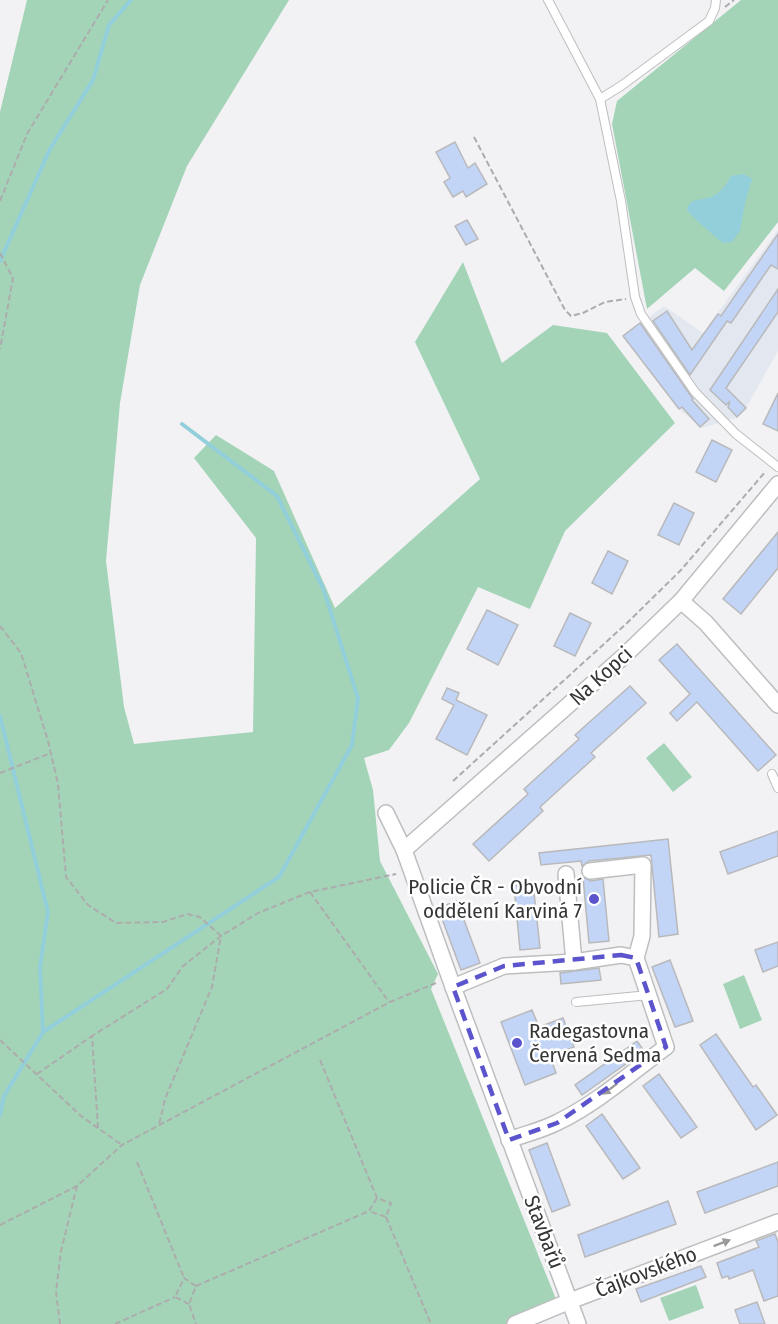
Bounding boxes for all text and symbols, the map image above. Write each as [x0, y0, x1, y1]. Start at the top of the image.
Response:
street label: Na Kopci [564, 641, 638, 711]
place label: Policie ČR - Obvodní oddělení Karviná 7 [408, 874, 582, 924]
marker: Policie ČR - Obvodní oddělení Karviná 7 [587, 892, 601, 906]
place label: Radegastovna Červená Sedma [529, 1018, 661, 1068]
marker: Radegastovna Červená Sedma [510, 1036, 524, 1050]
one-way arrow [603, 1083, 619, 1095]
street label: Stavbařů [518, 1192, 570, 1272]
one-way arrow [714, 1238, 732, 1248]
street label: Čajkovského [592, 1241, 700, 1303]

